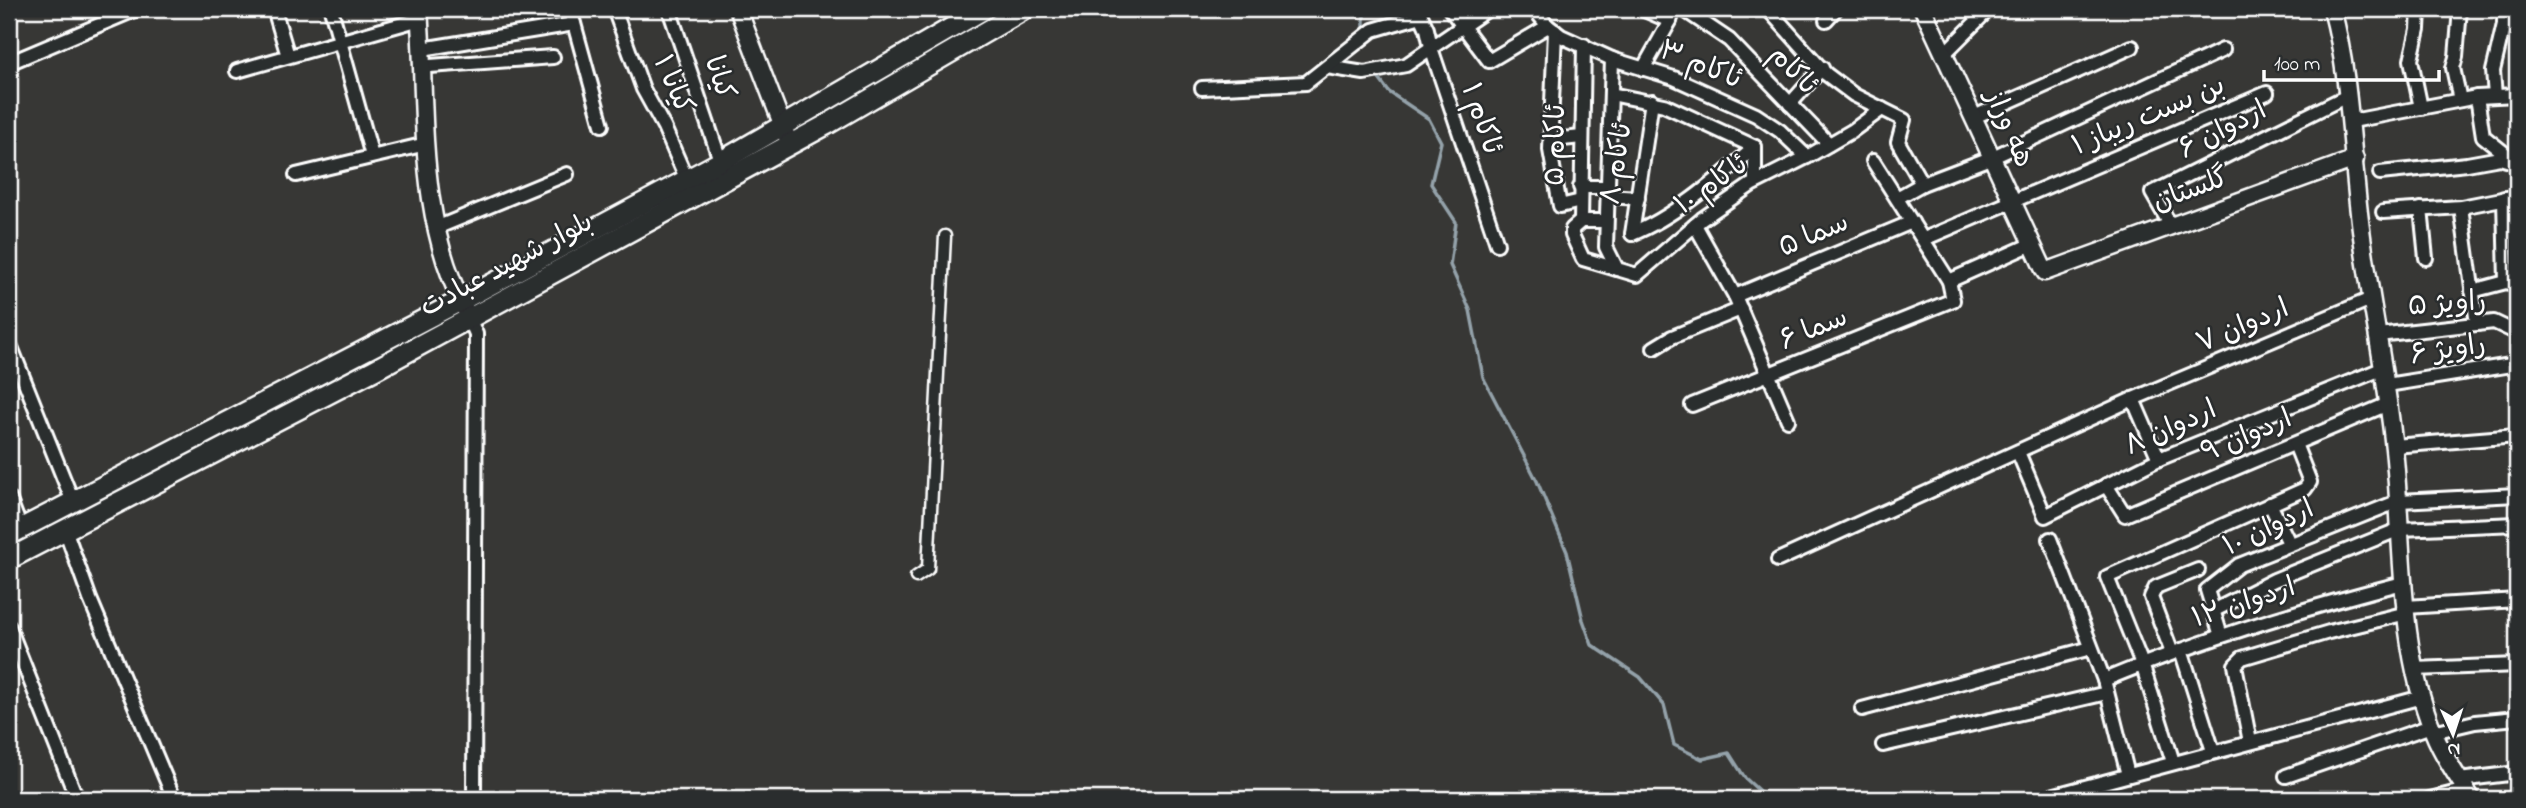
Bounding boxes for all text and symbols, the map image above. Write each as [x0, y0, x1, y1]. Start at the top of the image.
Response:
street label: ئاکام ۳ [1653, 31, 1747, 101]
street label: ئاکام [1758, 37, 1826, 105]
scale bar [2264, 38, 2438, 82]
street label: کیانا ۱ [641, 49, 703, 121]
text: 100 m [2274, 50, 2320, 80]
street label: کیانا [692, 51, 744, 105]
street label: بن بست ریباز ۱ [2066, 66, 2232, 168]
street label: ئاکام ۱ [1449, 78, 1511, 160]
street label: هه وراز [1972, 82, 2043, 175]
street label: اردوان ۶ [2172, 91, 2274, 171]
street label: ئاکام ۵ [1536, 104, 1578, 186]
street label: ئاکام ۸ [1591, 120, 1645, 208]
street label: ئاکام ۱۰ [1667, 146, 1757, 226]
street label: گلستان [2147, 158, 2235, 224]
street label: بلوار شهید عبادت [413, 203, 601, 329]
street label: سما ۵ [1772, 203, 1856, 269]
street label: راویژ ۵ [2406, 282, 2488, 328]
street label: اردوان ۷ [2190, 289, 2296, 365]
street label: سما ۶ [1774, 298, 1854, 362]
street label: راویژ ۶ [2407, 325, 2489, 377]
street label: اردوان ۸ [2118, 391, 2224, 467]
street label: اردوان ۹ [2195, 400, 2299, 474]
street label: اردوان ۱۰ [2216, 490, 2322, 568]
street label: اردوان ۱۲ [2187, 568, 2301, 640]
north arrow [2418, 700, 2488, 770]
text: N [2446, 735, 2461, 762]

